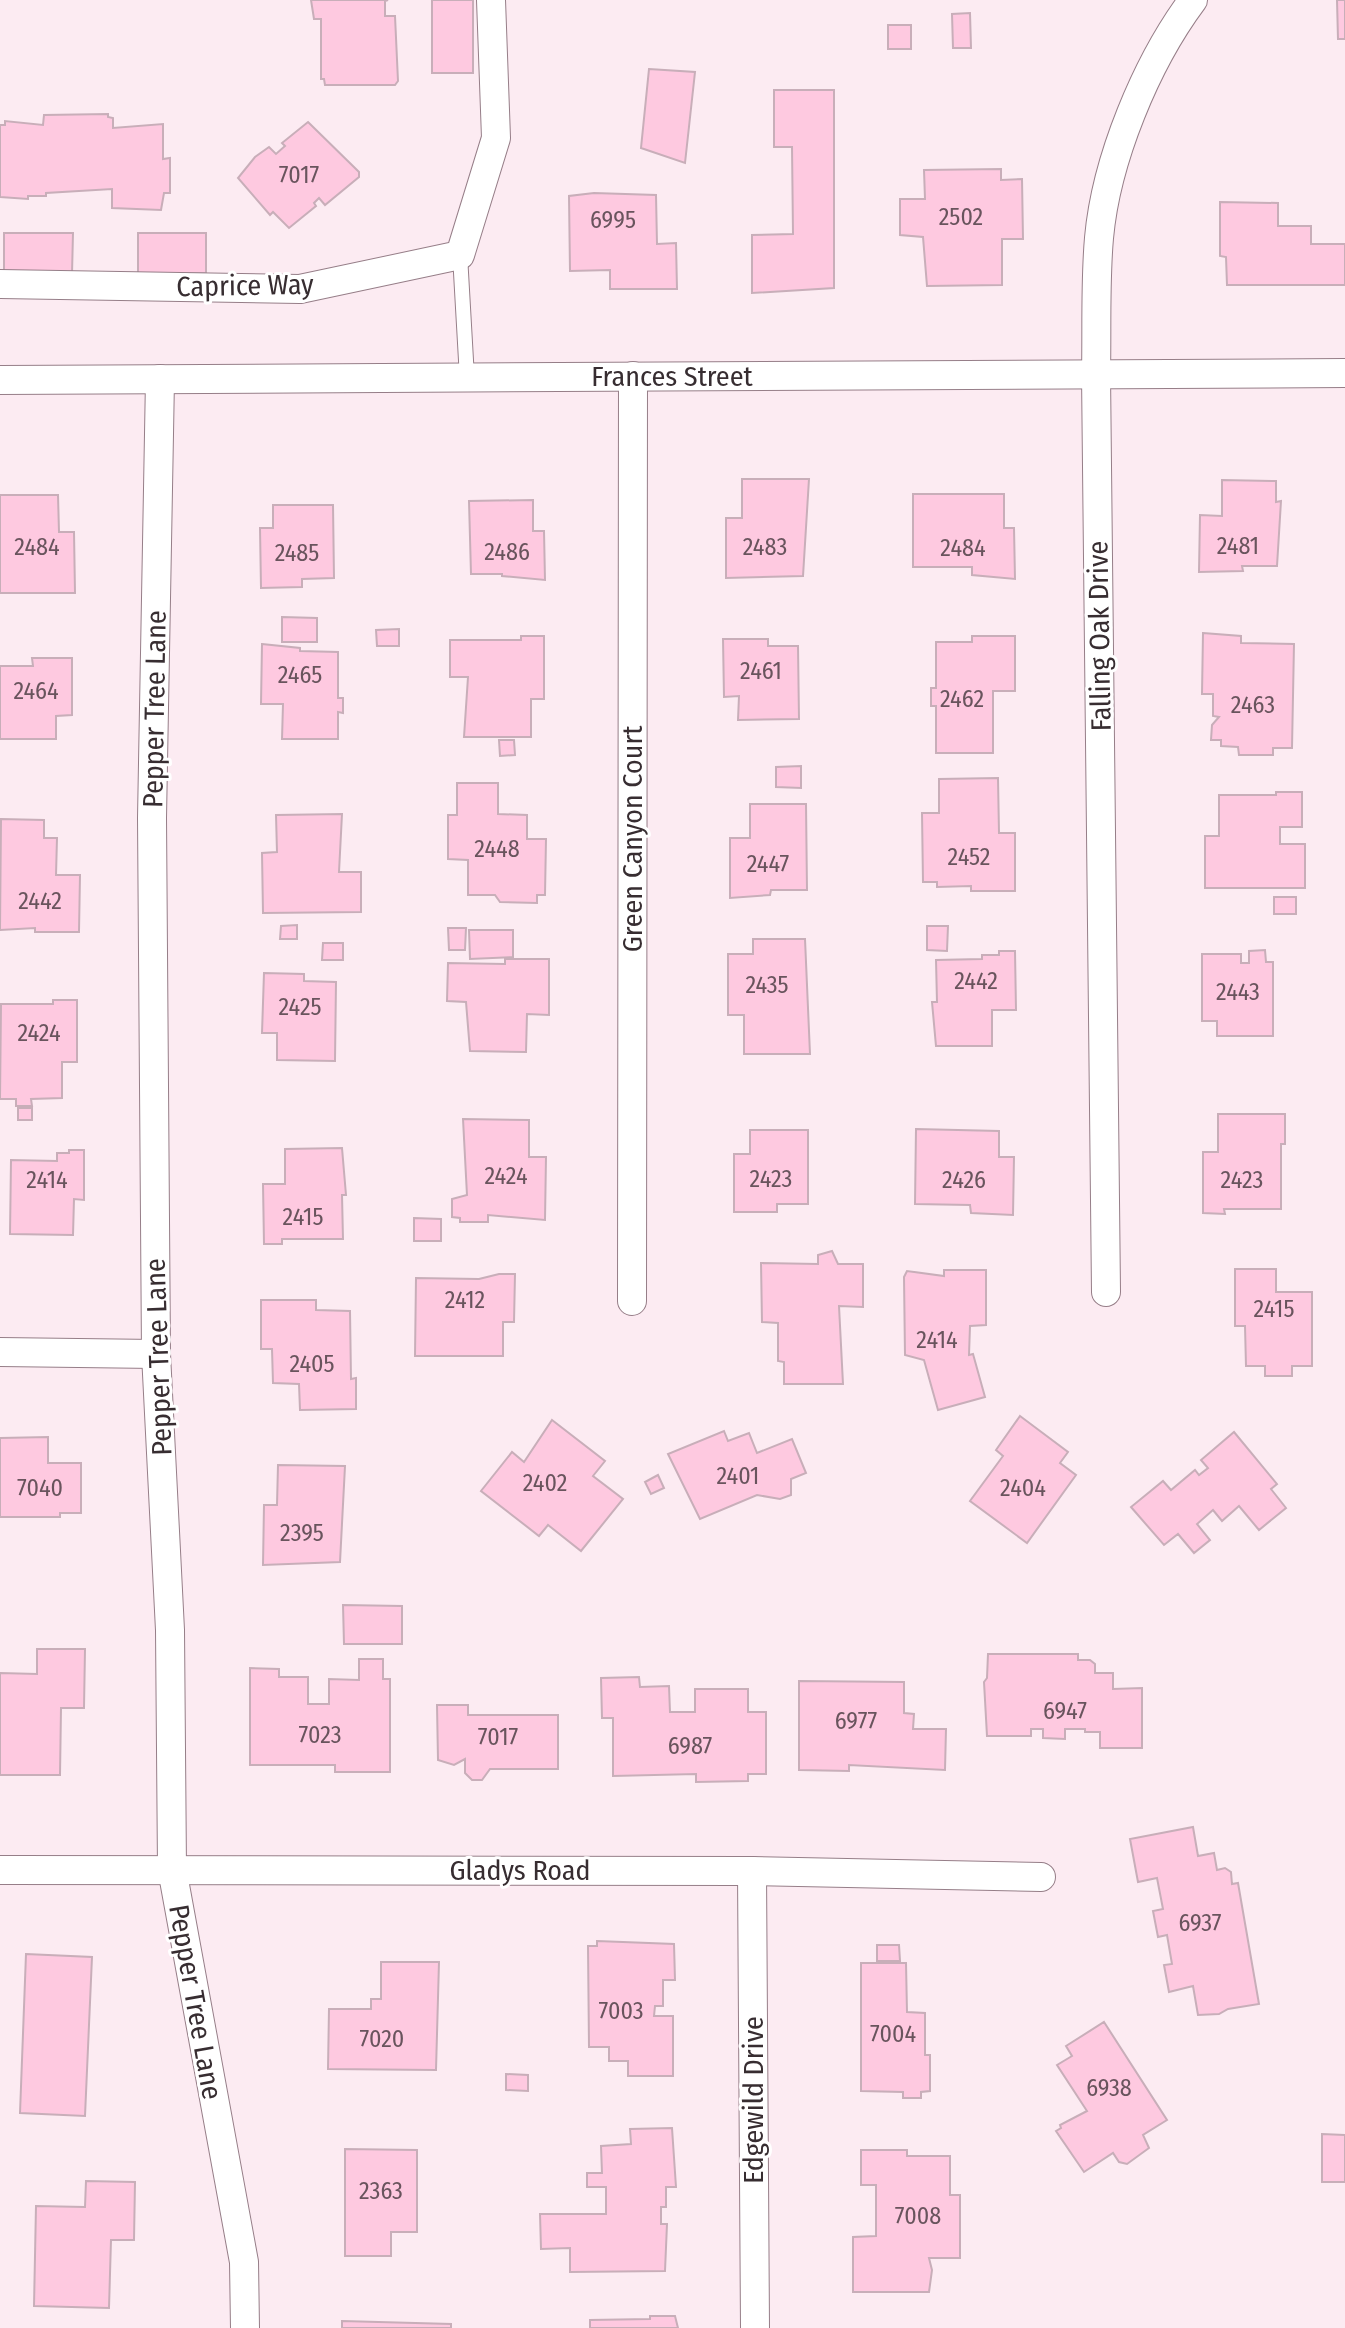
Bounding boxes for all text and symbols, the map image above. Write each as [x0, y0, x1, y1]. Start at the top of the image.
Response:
house number: 7017 [279, 161, 319, 189]
house number: 2502 [939, 203, 983, 231]
house number: 6995 [590, 206, 636, 234]
street label: Caprice Way [176, 268, 314, 303]
street label: Frances Street [591, 360, 754, 393]
house number: 2481 [1217, 532, 1259, 560]
house number: 2484 [14, 533, 60, 561]
house number: 2483 [743, 533, 787, 561]
house number: 2484 [940, 534, 986, 562]
house number: 2486 [484, 538, 530, 566]
house number: 2485 [275, 539, 319, 567]
street label: Falling Oak Drive [1081, 541, 1118, 731]
street label: Pepper Tree Lane [136, 610, 173, 808]
house number: 2461 [740, 657, 782, 685]
house number: 2465 [278, 661, 322, 689]
house number: 2464 [13, 677, 59, 705]
house number: 2462 [940, 685, 984, 713]
house number: 2463 [1231, 691, 1275, 719]
street label: Green Canyon Court [616, 725, 649, 952]
house number: 2448 [474, 835, 520, 863]
house number: 2452 [948, 843, 990, 871]
house number: 2447 [747, 850, 790, 878]
house number: 2442 [18, 887, 62, 915]
house number: 2442 [954, 967, 998, 995]
house number: 2435 [745, 971, 789, 999]
house number: 2443 [1216, 978, 1260, 1006]
house number: 2425 [278, 993, 322, 1021]
house number: 2424 [17, 1019, 61, 1047]
house number: 2424 [484, 1162, 528, 1190]
house number: 2423 [750, 1165, 792, 1193]
house number: 2414 [26, 1166, 68, 1194]
house number: 2426 [942, 1166, 986, 1194]
house number: 2423 [1221, 1166, 1263, 1194]
house number: 2415 [283, 1203, 323, 1231]
street label: Pepper Tree Lane [139, 1258, 178, 1456]
house number: 2412 [445, 1286, 485, 1314]
house number: 2415 [1254, 1295, 1294, 1323]
house number: 2414 [916, 1326, 958, 1354]
house number: 2405 [289, 1350, 335, 1378]
house number: 2401 [717, 1462, 759, 1490]
house number: 2402 [523, 1469, 567, 1497]
house number: 7040 [17, 1474, 63, 1502]
house number: 2404 [1000, 1474, 1046, 1502]
house number: 2395 [280, 1519, 324, 1547]
house number: 6947 [1043, 1697, 1087, 1725]
house number: 6977 [835, 1707, 877, 1735]
house number: 7023 [298, 1721, 342, 1749]
house number: 7017 [478, 1723, 518, 1751]
house number: 6987 [668, 1732, 713, 1760]
street label: Gladys Road [450, 1854, 590, 1887]
street label: Pepper Tree Lane [162, 1902, 229, 2102]
house number: 6937 [1178, 1909, 1222, 1937]
house number: 7003 [598, 1997, 644, 2025]
street label: Edgewild Drive [737, 2016, 770, 2184]
house number: 7004 [870, 2020, 916, 2048]
house number: 7020 [360, 2025, 404, 2053]
house number: 6938 [1086, 2074, 1132, 2102]
house number: 2363 [359, 2177, 403, 2205]
house number: 7008 [895, 2202, 941, 2230]

